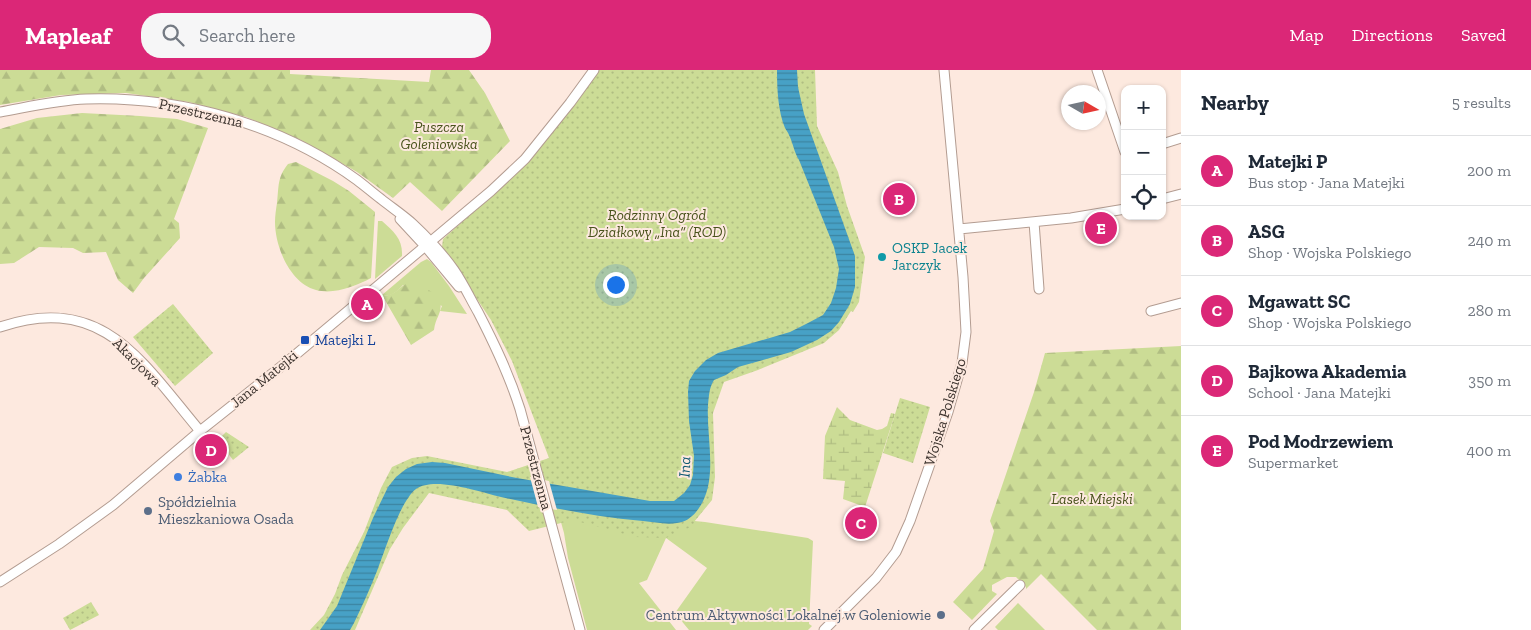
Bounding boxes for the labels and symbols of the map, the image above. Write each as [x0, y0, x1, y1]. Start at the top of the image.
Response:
north arrow [1061, 85, 1106, 130]
street label: Przestrzenna [157, 95, 245, 131]
park label: Puszcza Goleniowska [400, 118, 478, 153]
pin: B [883, 180, 915, 218]
park label: Rodzinny Ogród Działkowy „Ina“ (ROD) [588, 206, 726, 241]
pin: E [1085, 209, 1117, 247]
place label: OSKP Jacek Jarczyk [892, 239, 968, 274]
marker: OSKP Jacek Jarczyk [876, 251, 888, 263]
your location [603, 272, 629, 298]
pin: A [351, 285, 383, 323]
place label: Matejki L [315, 331, 375, 349]
street label: Akacjowa [109, 334, 165, 390]
marker: Matejki L [299, 334, 311, 346]
street label: Jana Matejki [227, 346, 301, 412]
street label: Wojska Polskiego [920, 356, 970, 468]
street label: Przestrzenna [516, 424, 556, 512]
pin: D [195, 431, 227, 469]
water label: Ina [674, 456, 695, 478]
place label: Żabka [188, 468, 227, 486]
marker: Żabka [172, 471, 184, 483]
park label: Lasek Miejski [1051, 490, 1133, 508]
place label: Spółdzielnia Mieszkaniowa Osada [158, 493, 294, 528]
pin: C [845, 504, 877, 542]
marker: Spółdzielnia Mieszkaniowa Osada [142, 505, 154, 517]
place label: Centrum Aktywności Lokalnej w Goleniowie [646, 606, 931, 624]
marker: Centrum Aktywności Lokalnej w Goleniowie [935, 609, 947, 621]

